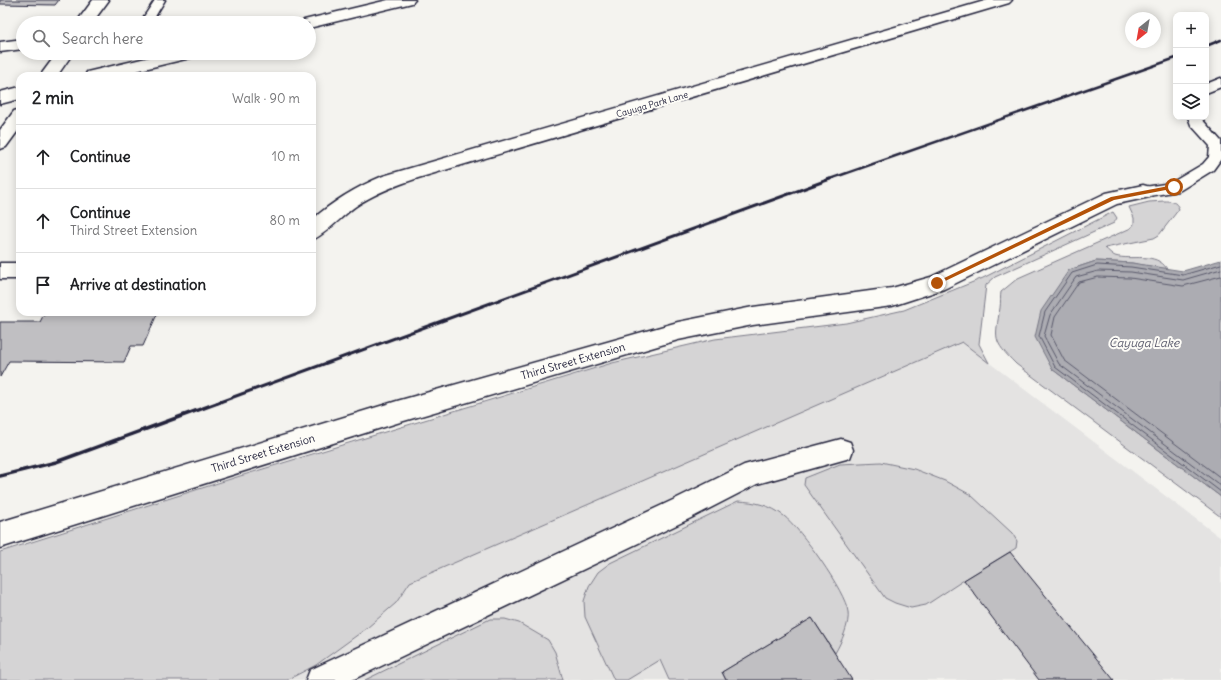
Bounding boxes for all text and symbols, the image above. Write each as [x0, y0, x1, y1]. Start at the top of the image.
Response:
north arrow [1125, 12, 1161, 48]
map controls [1173, 12, 1209, 120]
button: + [1173, 12, 1209, 48]
search box [16, 16, 316, 60]
icon: search [30, 27, 52, 49]
text: Search here [62, 29, 143, 48]
button: − [1173, 48, 1209, 84]
button: layers [1173, 84, 1209, 120]
text: 2 min [32, 87, 74, 109]
street label: Cayuga Park Lane [615, 88, 689, 120]
text: Walk · 90 m [232, 90, 300, 107]
icon: ahead [32, 146, 54, 168]
text: Continue [70, 147, 131, 166]
text: 10 m [272, 148, 300, 165]
route start [1165, 178, 1183, 196]
text: Continue [70, 203, 131, 222]
icon: ahead [32, 210, 54, 232]
text: 80 m [269, 212, 300, 229]
text: Third Street Extension [70, 222, 197, 239]
icon: arrive [32, 274, 54, 296]
route end [928, 274, 946, 292]
text: Arrive at destination [70, 275, 206, 294]
water label: Cayuga Lake [1109, 335, 1181, 350]
street label: Third Street Extension [519, 339, 627, 383]
street label: Third Street Extension [209, 431, 317, 475]

